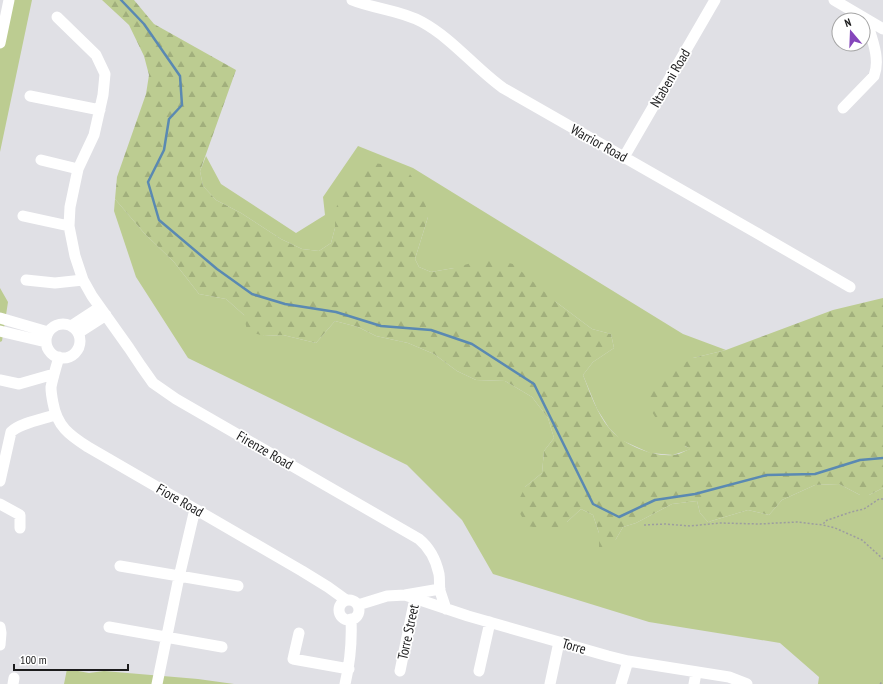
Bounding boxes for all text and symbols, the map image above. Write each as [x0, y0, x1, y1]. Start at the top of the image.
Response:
north arrow [831, 12, 871, 52]
text: N [843, 15, 853, 30]
street label: Ntabeni Road [646, 45, 694, 111]
street label: Warrior Road [568, 120, 630, 166]
street label: Firenze Road [234, 427, 296, 473]
street label: Fiore Road [153, 479, 207, 521]
street label: Torre Street [393, 602, 423, 661]
street label: Torre [560, 634, 588, 658]
scale bar [14, 646, 128, 672]
text: 100 m [20, 652, 47, 667]

